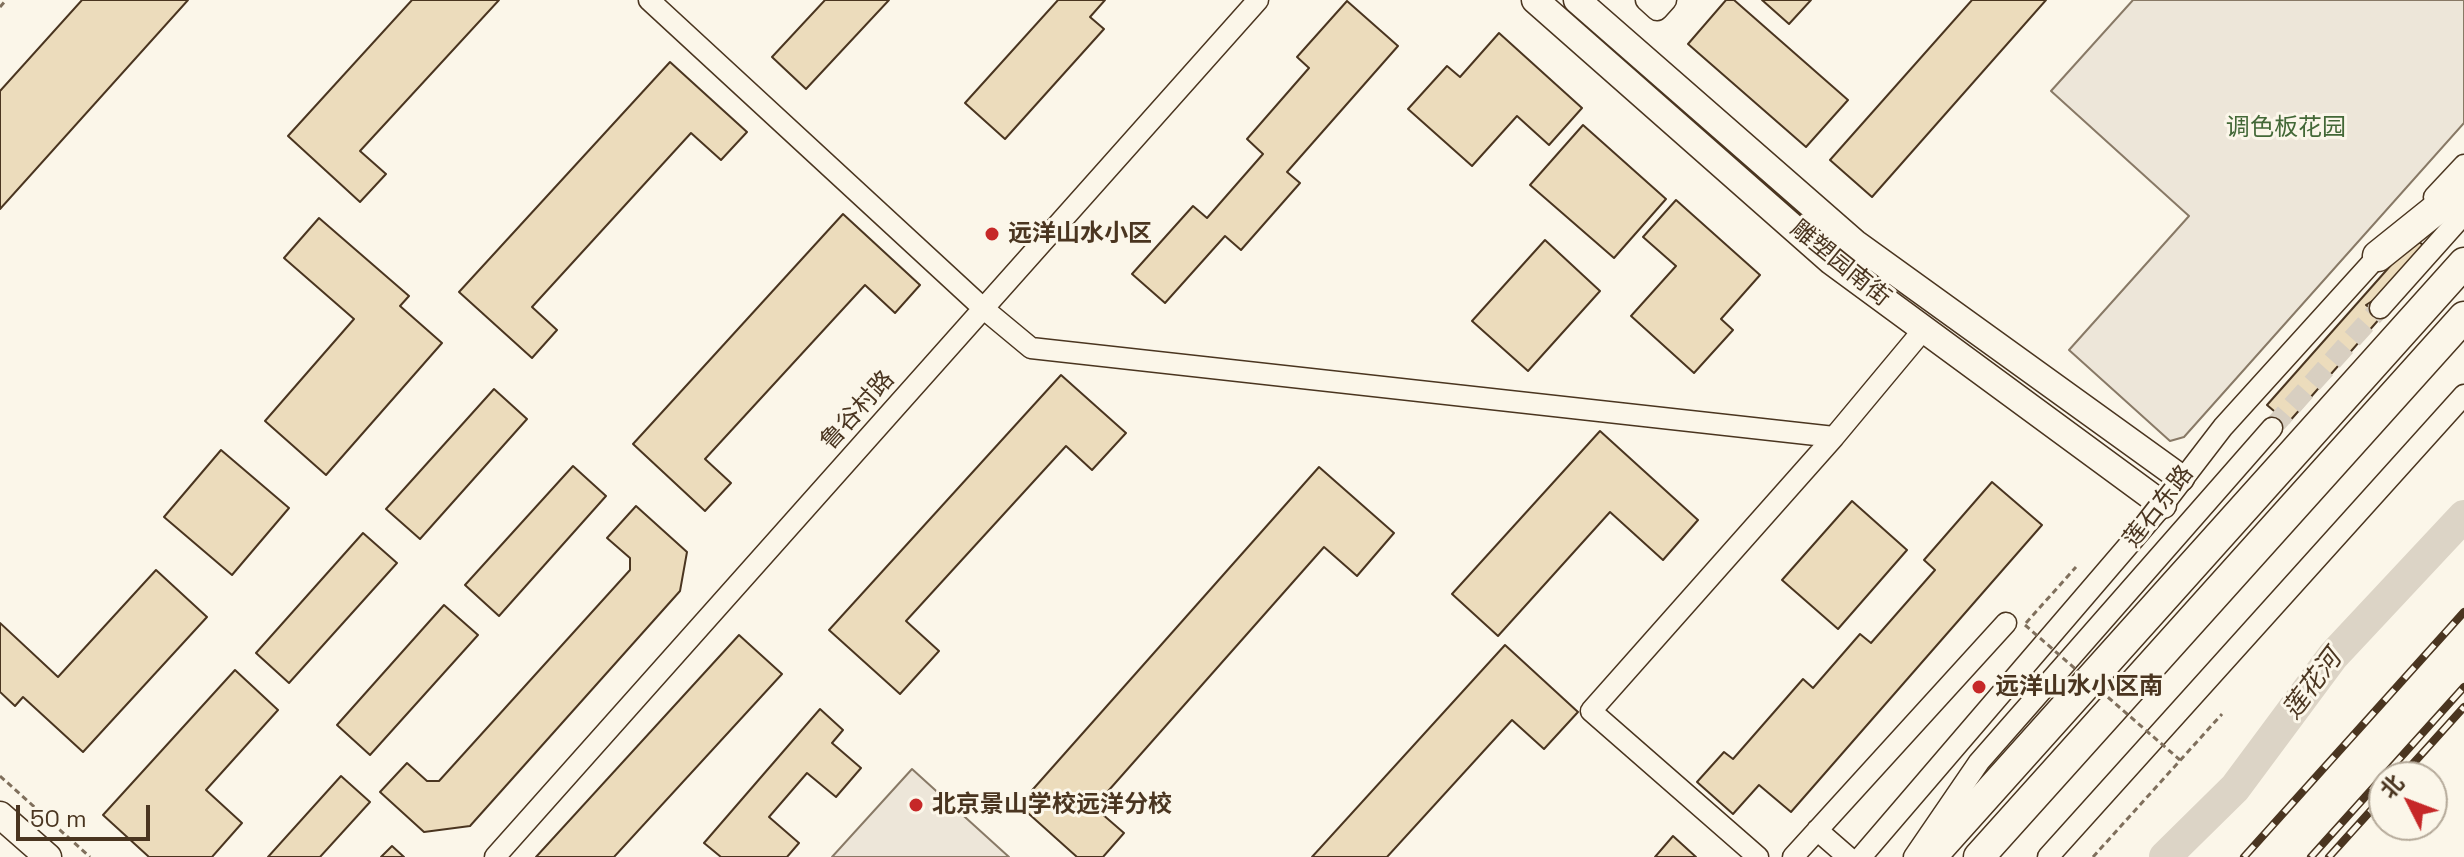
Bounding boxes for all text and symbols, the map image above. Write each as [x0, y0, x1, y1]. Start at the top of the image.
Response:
park label: 调色板花园 [2226, 114, 2346, 142]
street label: 雕塑园南街 [1784, 215, 1896, 313]
place label: 远洋山水小区 [1008, 220, 1152, 248]
marker: 远洋山水小区 [983, 225, 1001, 243]
street label: 鲁谷村路 [815, 366, 901, 456]
street label: 莲石东路 [2118, 460, 2200, 554]
water label: 莲花河 [2277, 644, 2349, 726]
place label: 远洋山水小区南 [1995, 673, 2163, 701]
marker: 远洋山水小区南 [1970, 678, 1988, 696]
north arrow [2368, 761, 2448, 841]
text: 北 [2374, 769, 2409, 804]
scale bar [20, 789, 154, 839]
place label: 北京景山学校远洋分校 [932, 791, 1172, 819]
marker: 北京景山学校远洋分校 [907, 796, 925, 814]
text: 50 m [30, 803, 87, 834]

